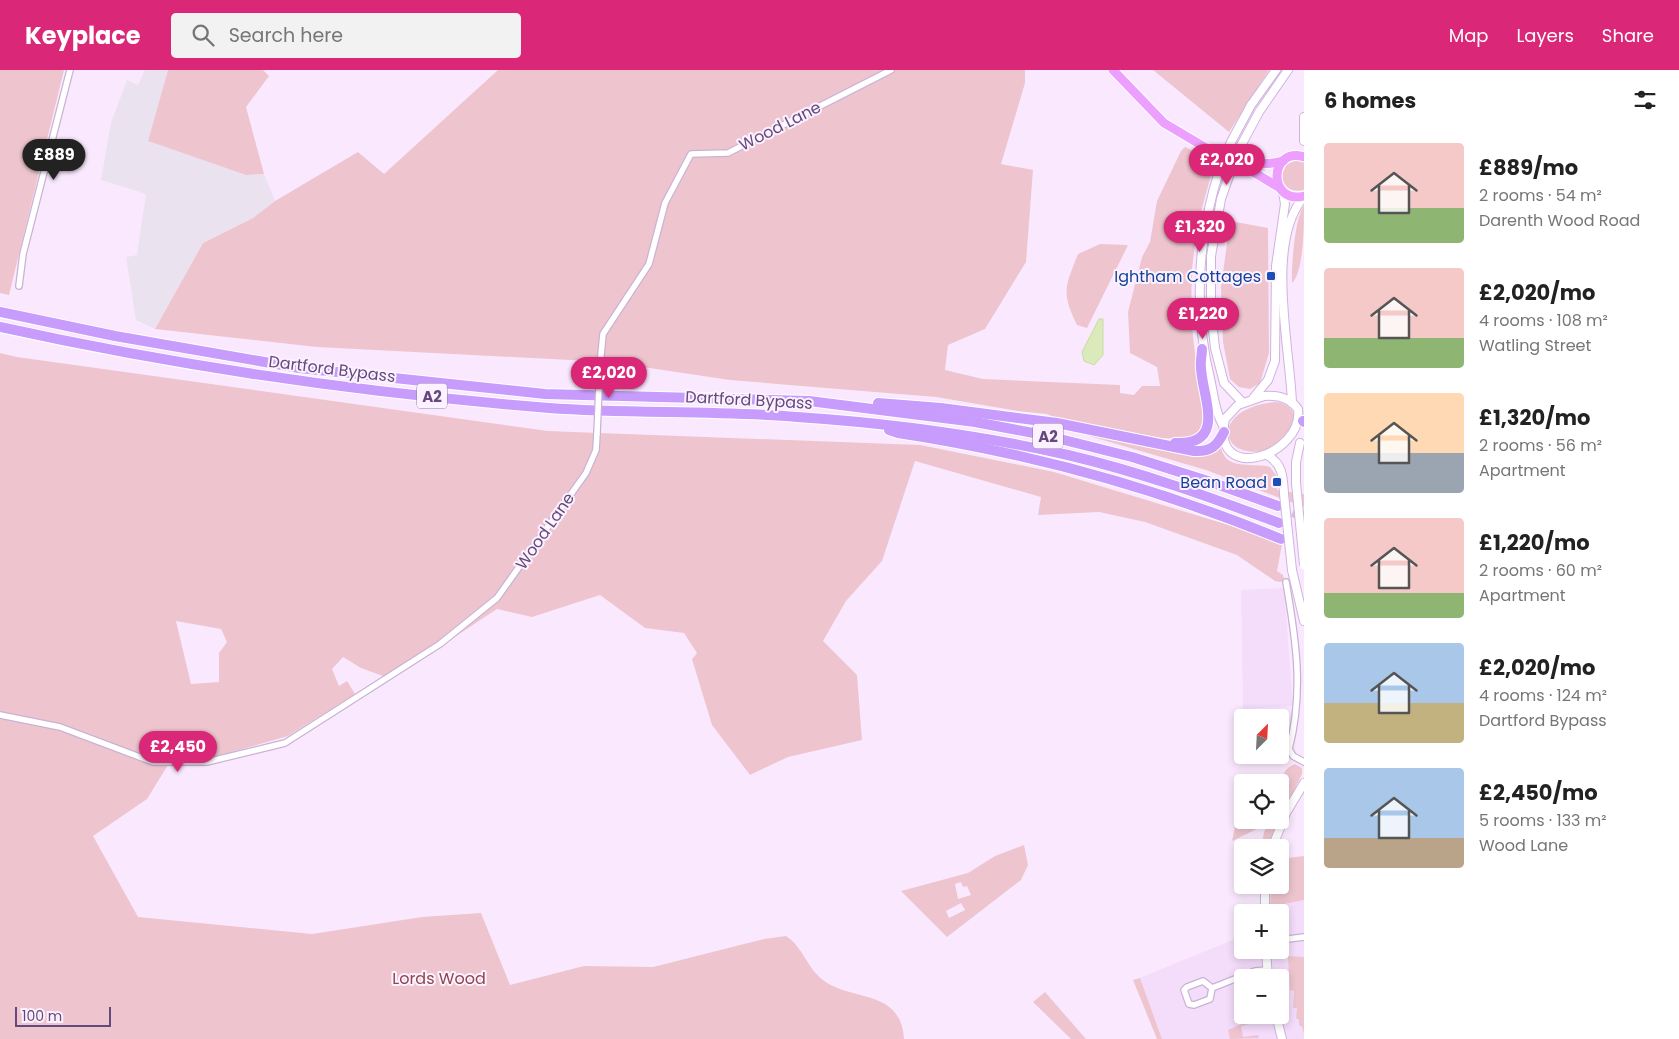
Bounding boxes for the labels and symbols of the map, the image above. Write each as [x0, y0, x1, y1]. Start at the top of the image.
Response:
street label: Wood Lane [735, 95, 825, 156]
pin: £889 [24, 138, 84, 181]
pin: £2,020 [1186, 144, 1268, 186]
pin: £1,320 [1159, 210, 1241, 253]
place label: Ightham Cottages [1114, 265, 1261, 288]
marker: Ightham Cottages [1265, 270, 1277, 282]
pin: £1,220 [1162, 298, 1244, 340]
street label: Dartford Bypass [267, 350, 397, 388]
pin: £2,020 [568, 356, 650, 399]
road number: A2 [417, 384, 447, 408]
street label: Dartford Bypass [685, 385, 813, 415]
road number: A2 [1033, 424, 1063, 448]
place label: Bean Road [1180, 471, 1267, 494]
marker: Bean Road [1271, 476, 1283, 488]
street label: Wood Lane [510, 488, 580, 574]
north arrow [1234, 709, 1289, 764]
pin: £2,450 [137, 730, 219, 773]
park label: Lords Wood [392, 967, 486, 990]
scale bar [15, 1004, 111, 1027]

